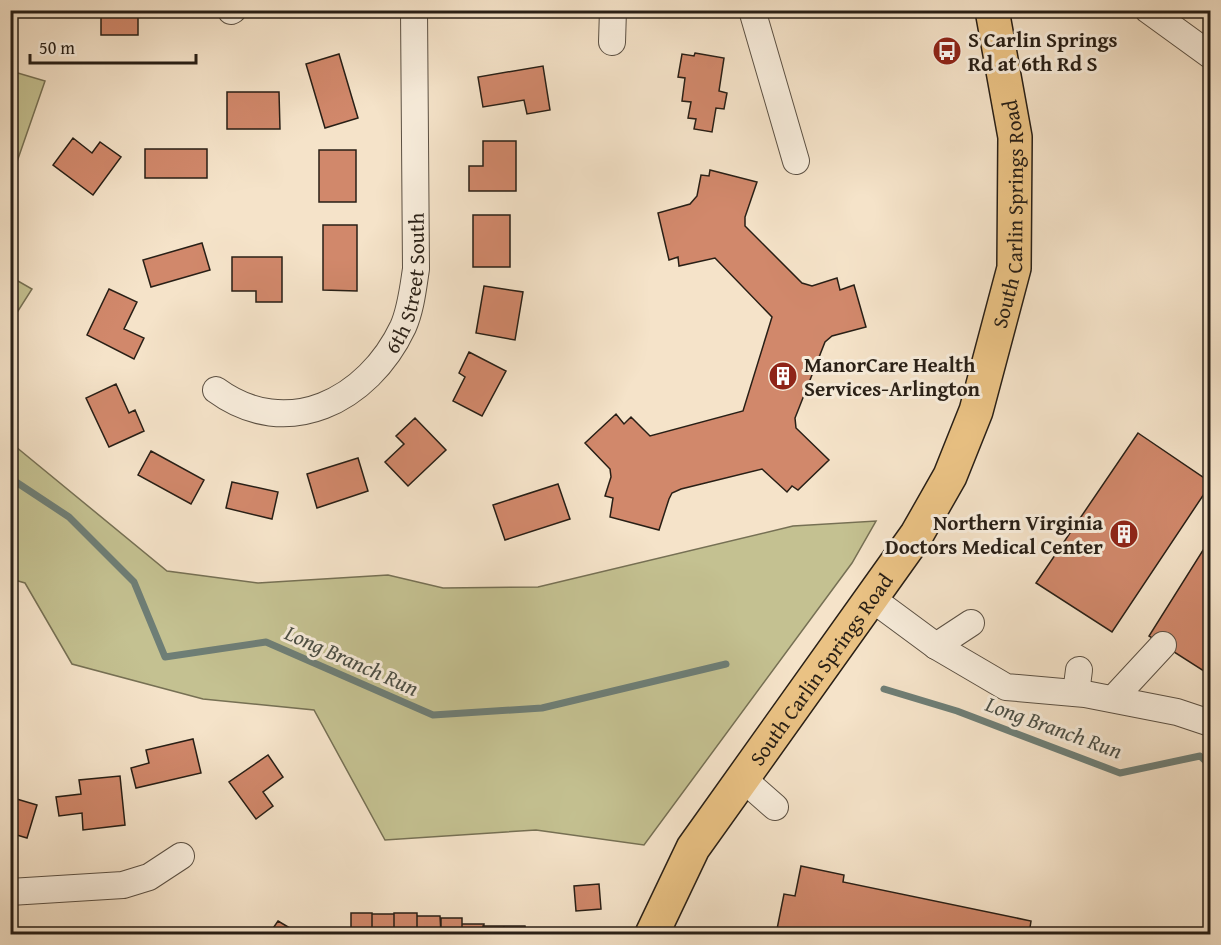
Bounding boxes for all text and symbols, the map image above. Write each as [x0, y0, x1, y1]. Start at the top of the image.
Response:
place label: S Carlin Springs Rd at 6th Rd S [968, 24, 1118, 79]
scale bar [30, 27, 196, 65]
text: 50 m [39, 34, 75, 61]
bus stop icon: S Carlin Springs Rd at 6th Rd S [931, 35, 963, 67]
street label: South Carlin Springs Road [983, 97, 1031, 332]
street label: 6th Street South [376, 213, 432, 359]
place label: ManorCare Health Services-Arlington [804, 349, 981, 404]
building icon: ManorCare Health Services-Arlington [767, 360, 799, 392]
place label: Northern Virginia Doctors Medical Center [885, 507, 1103, 562]
building icon: Northern Virginia Doctors Medical Center [1108, 518, 1140, 550]
street label: South Carlin Springs Road [741, 566, 900, 772]
water label: Long Branch Run [279, 616, 424, 704]
water label: Long Branch Run [980, 687, 1127, 767]

